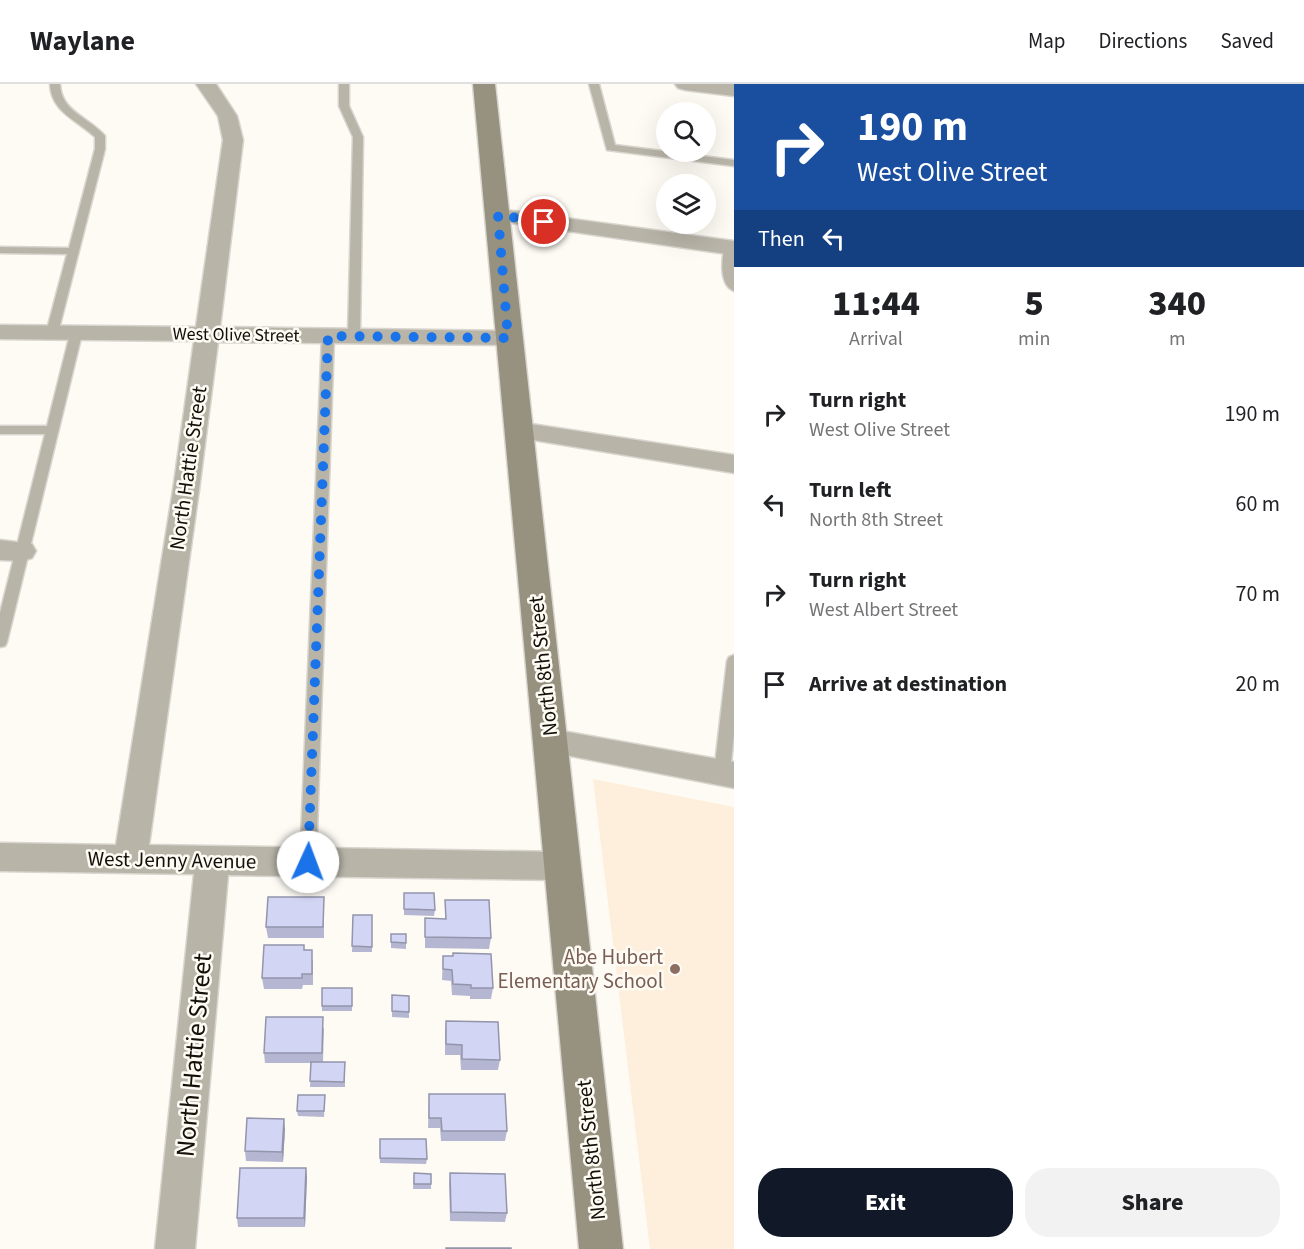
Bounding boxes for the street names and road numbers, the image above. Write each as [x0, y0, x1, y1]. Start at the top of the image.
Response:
street label: West Olive Street [172, 321, 300, 349]
street label: North Hattie Street [162, 384, 214, 552]
street label: North 8th Street [521, 594, 565, 738]
street label: West Jenny Avenue [87, 844, 257, 876]
street label: North Hattie Street [167, 951, 221, 1158]
street label: North 8th Street [569, 1078, 613, 1222]

